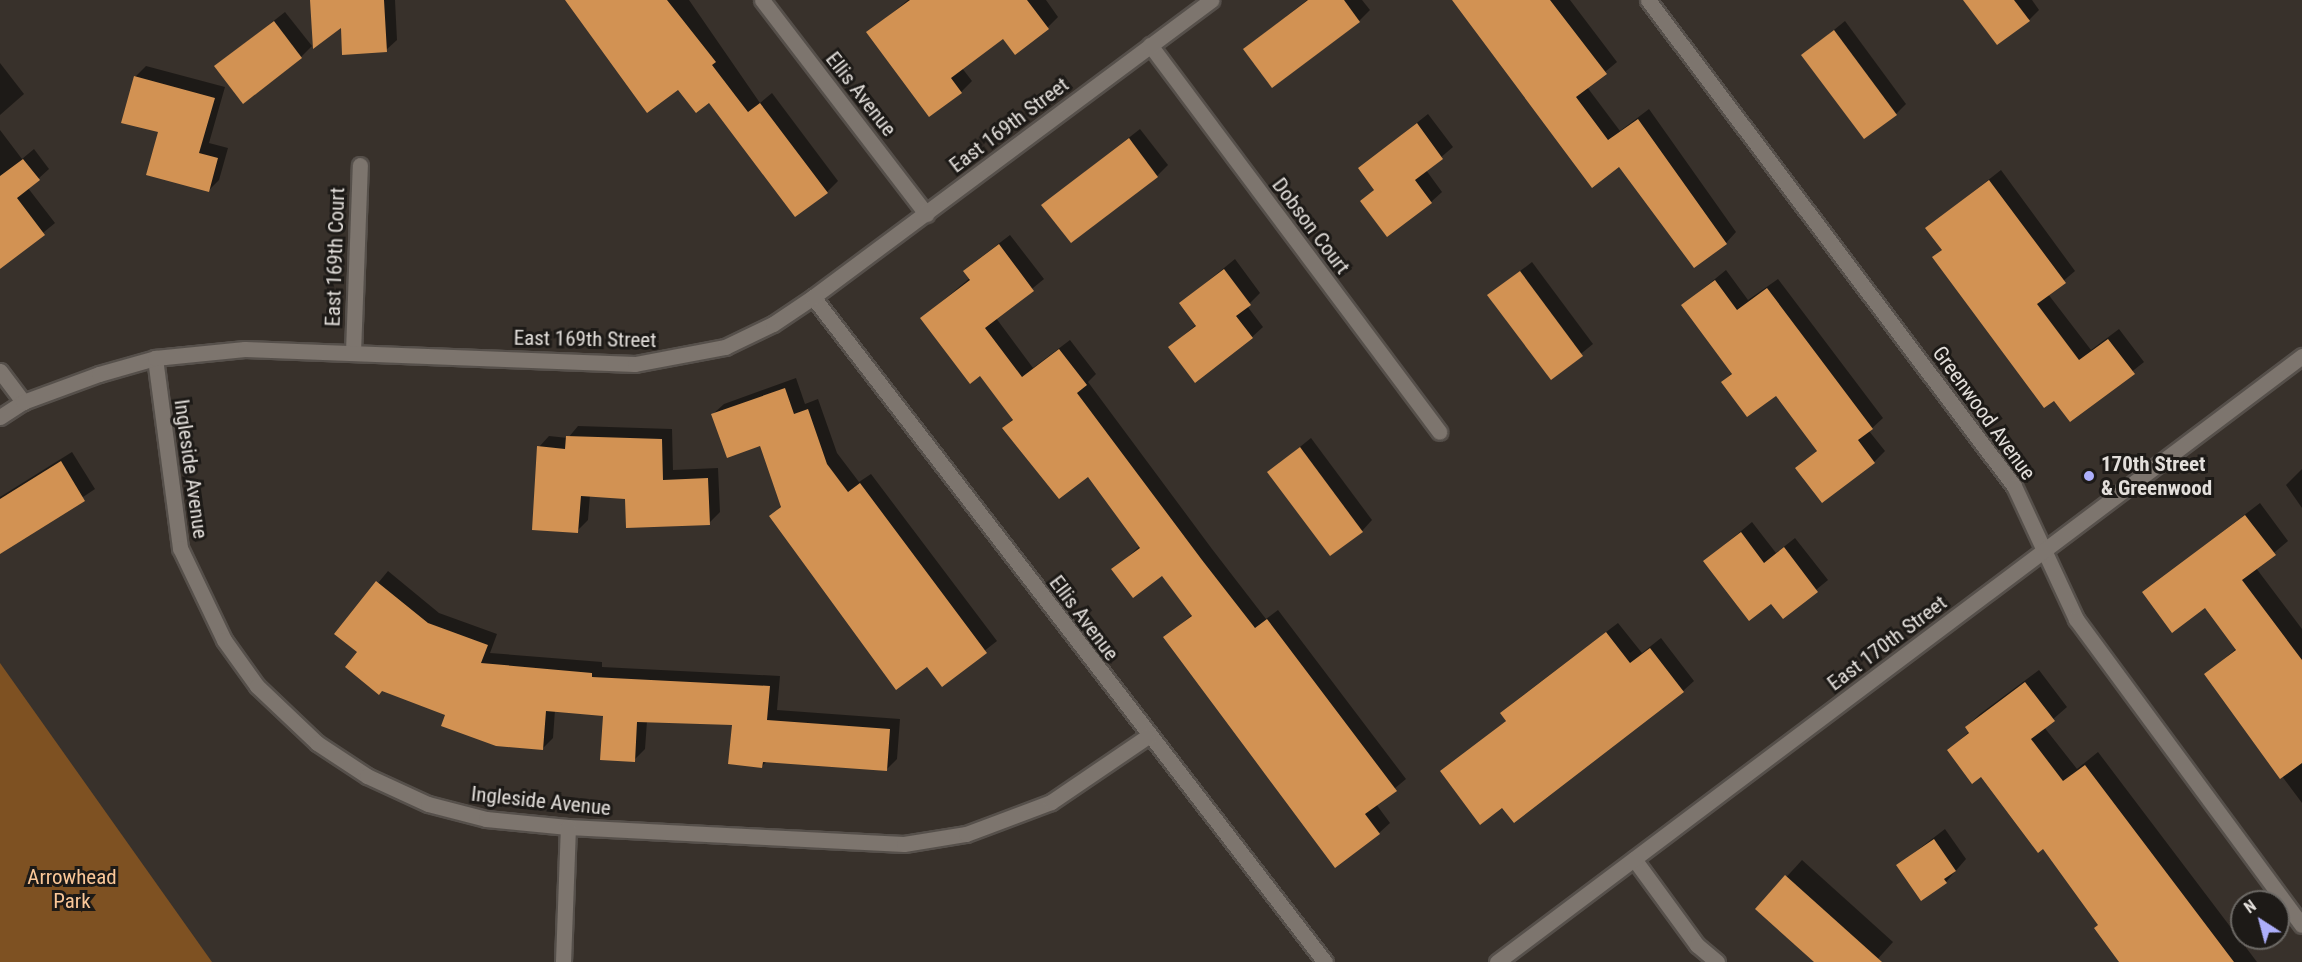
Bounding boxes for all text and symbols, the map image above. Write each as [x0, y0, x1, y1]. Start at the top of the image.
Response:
street label: Ellis Avenue [820, 47, 902, 141]
street label: East 169th Street [944, 72, 1074, 178]
street label: Dobson Court [1267, 173, 1355, 279]
street label: East 169th Court [320, 187, 350, 327]
street label: East 169th Street [513, 325, 657, 353]
street label: Greenwood Avenue [1927, 341, 2041, 485]
street label: Ingleside Avenue [169, 398, 213, 540]
place label: 170th Street & Greenwood [2101, 451, 2212, 501]
marker: 170th Street & Greenwood [2082, 469, 2096, 483]
street label: Ellis Avenue [1044, 571, 1124, 665]
street label: East 170th Street [1822, 590, 1952, 696]
street label: Ingleside Avenue [470, 781, 612, 821]
park label: Arrowhead Park [27, 864, 117, 914]
north arrow [2230, 890, 2290, 950]
text: N [2241, 896, 2260, 917]

